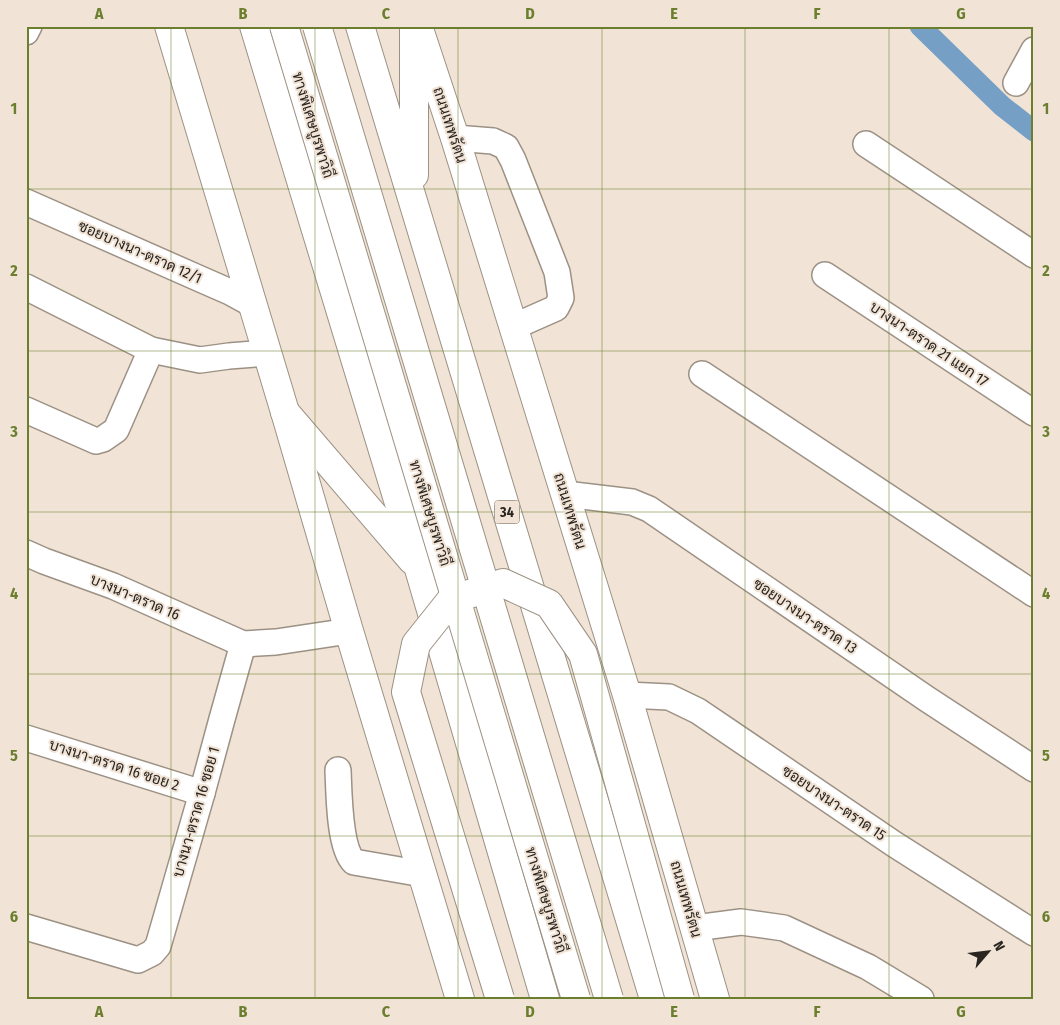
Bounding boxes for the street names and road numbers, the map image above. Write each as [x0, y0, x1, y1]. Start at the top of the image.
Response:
street label: ทางพิเศษบูรพาวิถี [287, 69, 339, 181]
street label: ถนนเทพรัตน [429, 85, 471, 165]
street label: ซอยบางนา-ตราด 12/1 [75, 217, 205, 287]
street label: บางนา-ตราด 21 แยก 17 [866, 298, 992, 390]
street label: ทางพิเศษบูรพาวิถี [404, 457, 456, 569]
street label: ถนนเทพรัตน [550, 471, 590, 551]
road number: 34 [494, 501, 520, 524]
street label: บางนา-ตราด 16 [88, 570, 182, 624]
street label: ซอยบางนา-ตราด 13 [750, 575, 861, 658]
street label: บางนา-ตราด 16 ซอย 2 [47, 735, 182, 795]
street label: บางนา-ตราด 16 ซอย 1 [169, 745, 223, 879]
street label: ซอยบางนา-ตราด 15 [779, 762, 890, 845]
street label: ทางพิเศษบูรพาวิถี [520, 844, 572, 956]
street label: ถนนเทพรัตน [666, 859, 706, 939]

